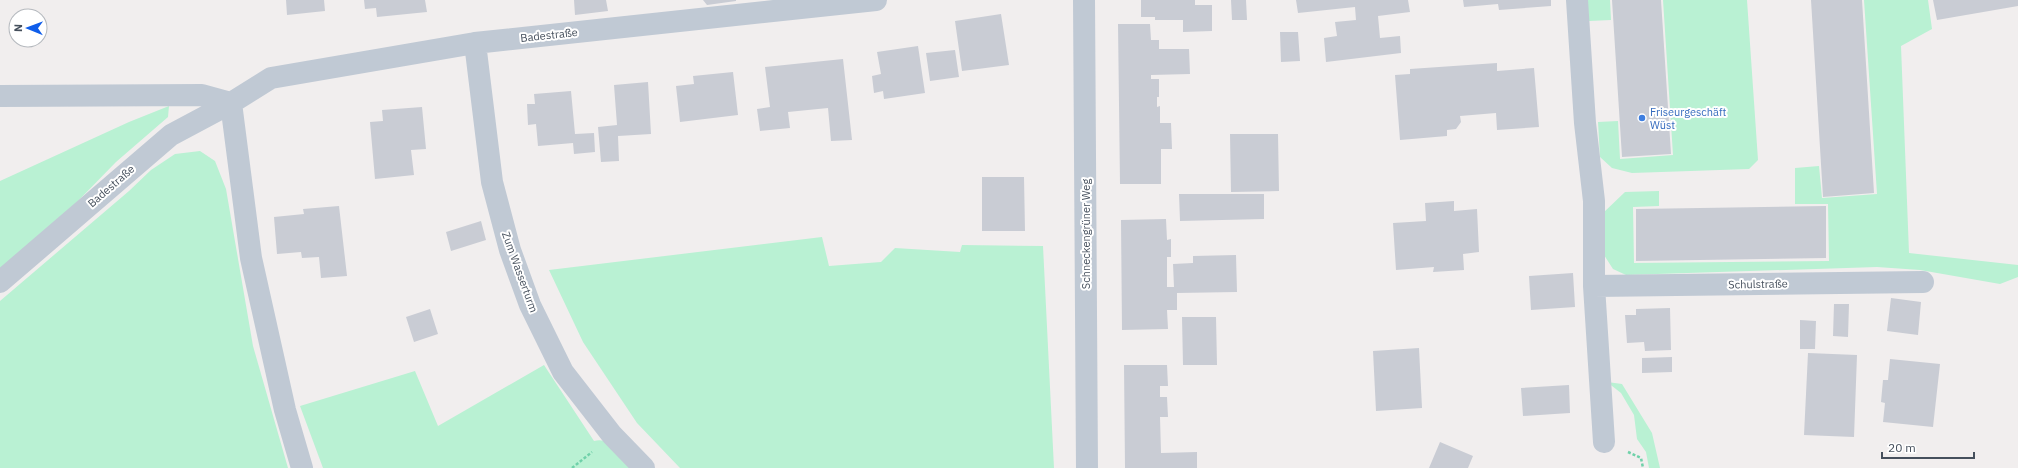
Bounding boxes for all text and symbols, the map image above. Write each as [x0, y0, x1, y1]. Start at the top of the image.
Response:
north arrow [8, 8, 48, 48]
text: N [11, 24, 25, 32]
street label: Badestraße [520, 25, 578, 45]
place label: Friseurgeschäft Wüst [1650, 105, 1727, 132]
marker: Friseurgeschäft Wüst [1637, 113, 1647, 123]
street label: Badestraße [85, 162, 137, 210]
street label: Schneckengrüner Weg [1079, 179, 1093, 289]
street label: Zum Wasserturm [499, 230, 541, 314]
street label: Schulstraße [1728, 276, 1788, 292]
scale bar [1882, 434, 1974, 460]
text: 20 m [1888, 440, 1916, 455]

